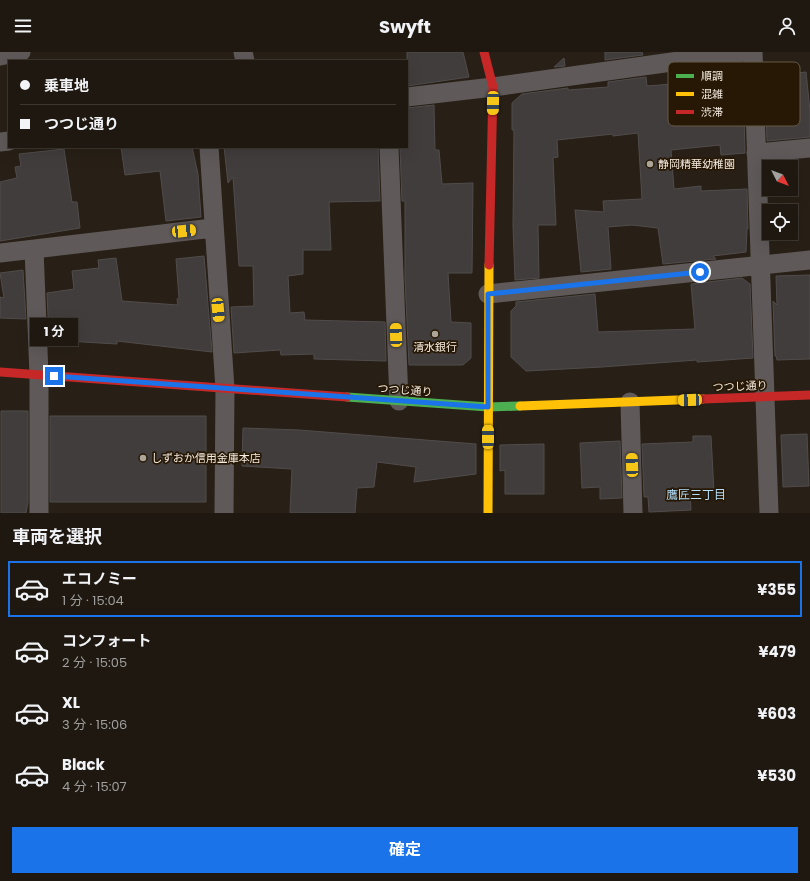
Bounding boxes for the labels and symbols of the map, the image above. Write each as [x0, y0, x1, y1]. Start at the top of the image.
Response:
legend [668, 62, 800, 126]
text: 順調 [701, 68, 723, 84]
text: 混雑 [701, 86, 723, 102]
car [487, 91, 499, 115]
text: 渋滞 [701, 104, 723, 120]
place label: 静岡精華幼稚園 [658, 156, 735, 172]
marker: 静岡精華幼稚園 [645, 159, 655, 169]
north arrow [762, 160, 798, 196]
car [171, 224, 197, 238]
route start [691, 263, 709, 281]
car [211, 298, 225, 322]
callout: 1 分 [30, 318, 78, 346]
car [390, 323, 402, 347]
marker: 清水銀行 [430, 329, 440, 339]
place label: 清水銀行 [413, 339, 457, 355]
route end [45, 367, 63, 385]
street label: つつじ通り [712, 377, 768, 395]
street label: つつじ通り [377, 380, 433, 400]
car [678, 394, 702, 406]
car [482, 425, 494, 449]
place label: しずおか信用金庫本店 [151, 450, 261, 466]
marker: しずおか信用金庫本店 [138, 453, 148, 463]
car [626, 453, 638, 477]
district label: 鷹匠三丁目 [666, 486, 726, 503]

